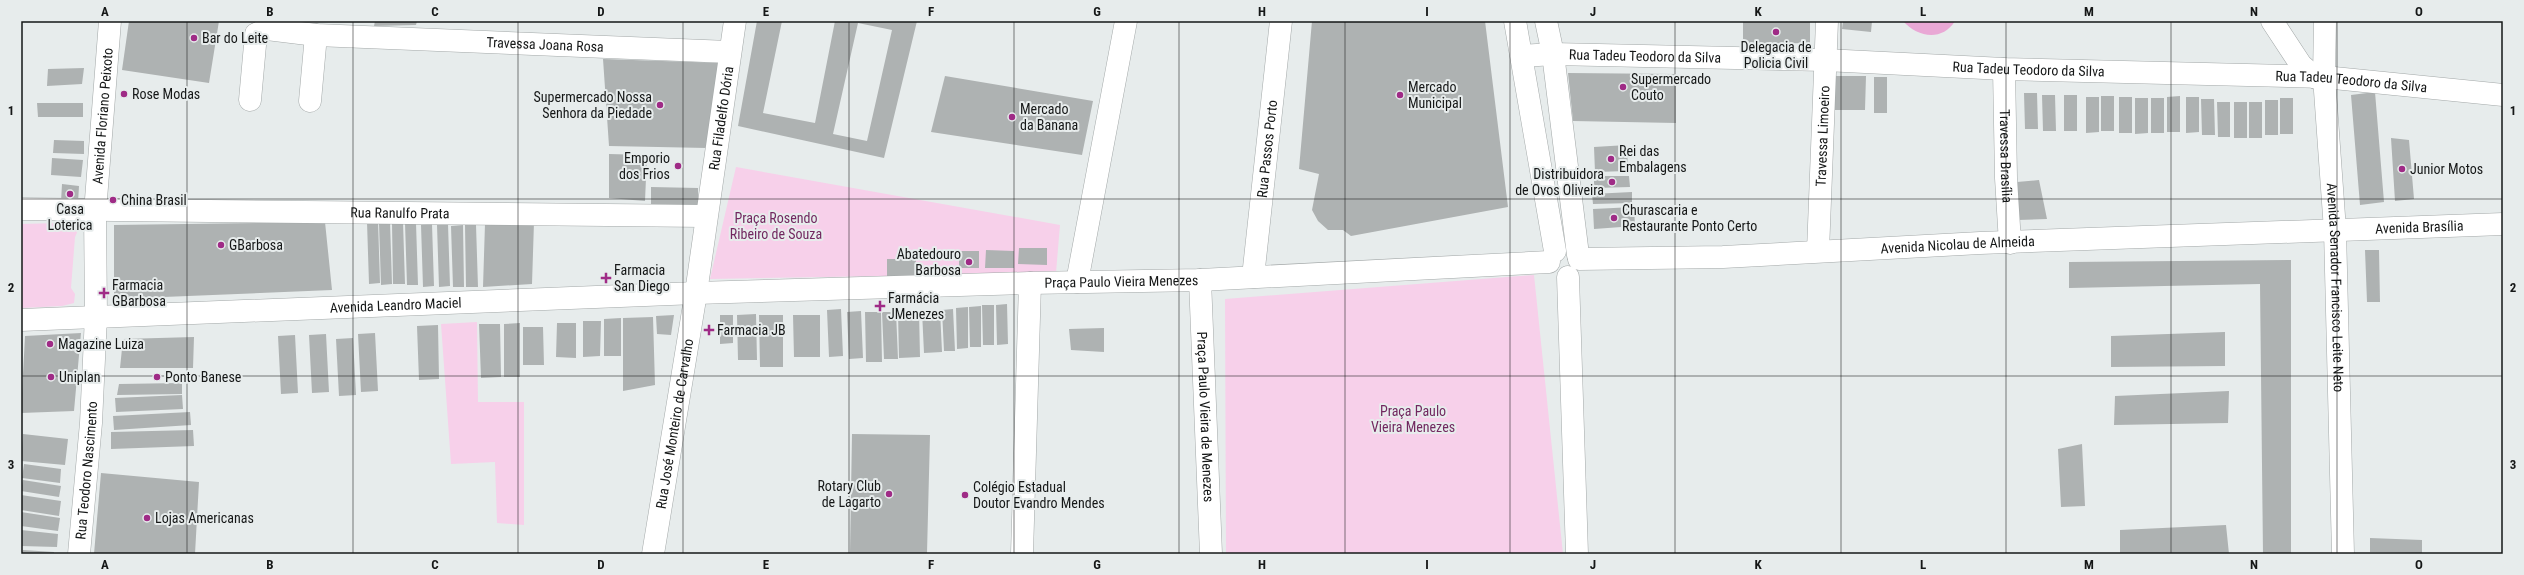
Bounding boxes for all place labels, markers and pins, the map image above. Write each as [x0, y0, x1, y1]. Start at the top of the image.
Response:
marker: Delegacia de Policia Civil [1771, 27, 1781, 37]
place label: Bar do Leite [202, 30, 269, 46]
marker: Bar do Leite [189, 33, 199, 43]
place label: Delegacia de Policia Civil [1740, 39, 1812, 71]
place label: Supermercado Couto [1631, 71, 1711, 103]
place label: Mercado Municipal [1408, 79, 1462, 111]
marker: Supermercado Couto [1618, 82, 1628, 92]
place label: Rose Modas [132, 86, 200, 102]
marker: Rose Modas [119, 89, 129, 99]
place label: Supermercado Nossa Senhora da Piedade [533, 89, 652, 121]
marker: Mercado Municipal [1395, 90, 1405, 100]
marker: Supermercado Nossa Senhora da Piedade [655, 100, 665, 110]
place label: Mercado da Banana [1020, 101, 1078, 133]
marker: Mercado da Banana [1007, 112, 1017, 122]
place label: Rei das Embalagens [1619, 143, 1687, 175]
place label: Emporio dos Frios [619, 150, 670, 182]
marker: Rei das Embalagens [1606, 154, 1616, 164]
marker: Emporio dos Frios [673, 161, 683, 171]
place label: Junior Motos [2410, 161, 2483, 177]
marker: Junior Motos [2397, 164, 2407, 174]
place label: Distribuidora de Ovos Oliveira [1515, 166, 1604, 198]
marker: Distribuidora de Ovos Oliveira [1607, 177, 1617, 187]
marker: Casa Loterica [65, 189, 75, 199]
place label: China Brasil [121, 192, 187, 208]
marker: China Brasil [108, 195, 118, 205]
place label: Casa Loterica [47, 201, 93, 233]
place label: Churascaria e Restaurante Ponto Certo [1622, 202, 1757, 234]
marker: Churascaria e Restaurante Ponto Certo [1609, 213, 1619, 223]
place label: GBarbosa [229, 237, 283, 253]
marker: GBarbosa [216, 240, 226, 250]
place label: Abatedouro Barbosa [897, 246, 961, 278]
marker: Abatedouro Barbosa [964, 257, 974, 267]
place label: Farmacia San Diego [614, 262, 670, 294]
marker: Farmacia San Diego [601, 273, 611, 283]
place label: Farmacia GBarbosa [112, 277, 166, 309]
marker: Farmacia GBarbosa [99, 288, 109, 298]
place label: Farmácia JMenezes [888, 290, 944, 322]
marker: Farmácia JMenezes [875, 301, 885, 311]
place label: Farmacia JB [717, 322, 786, 338]
marker: Farmacia JB [704, 325, 714, 335]
place label: Magazine Luiza [58, 336, 144, 352]
marker: Magazine Luiza [45, 339, 55, 349]
place label: Uniplan [59, 369, 100, 385]
place label: Ponto Banese [165, 369, 242, 385]
marker: Uniplan [46, 372, 56, 382]
marker: Ponto Banese [152, 372, 162, 382]
place label: Rotary Club de Lagarto [817, 478, 881, 510]
place label: Colégio Estadual Doutor Evandro Mendes [973, 479, 1105, 511]
marker: Rotary Club de Lagarto [884, 489, 894, 499]
marker: Colégio Estadual Doutor Evandro Mendes [960, 490, 970, 500]
place label: Lojas Americanas [155, 510, 254, 526]
marker: Lojas Americanas [142, 513, 152, 523]

